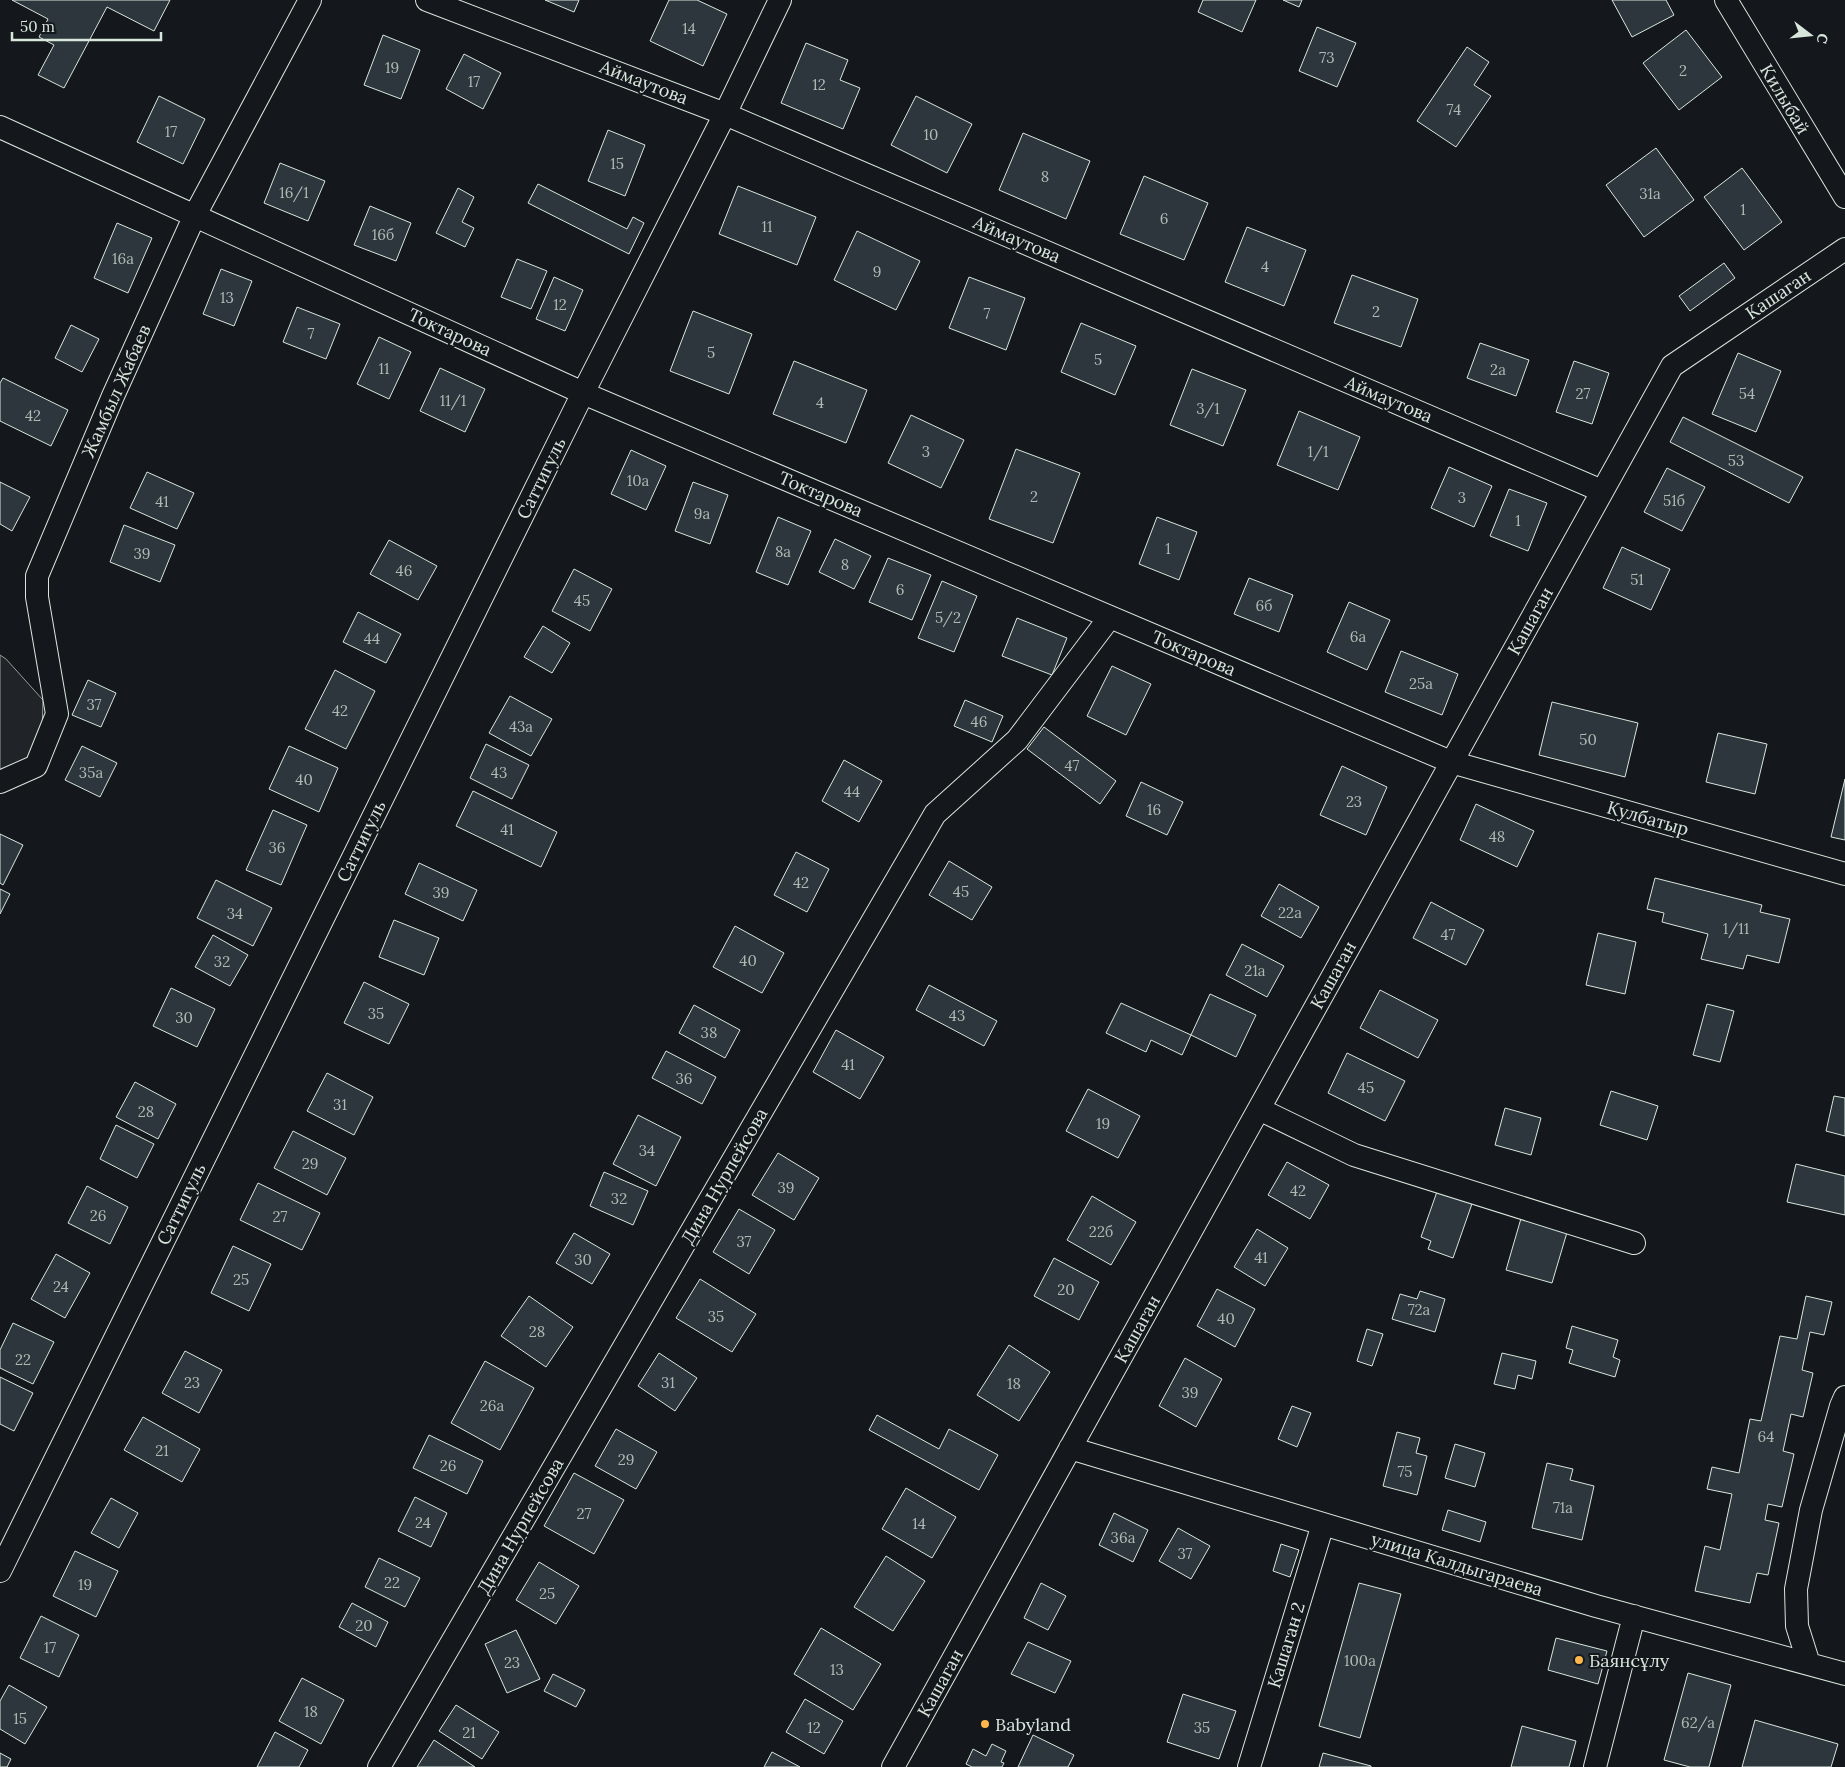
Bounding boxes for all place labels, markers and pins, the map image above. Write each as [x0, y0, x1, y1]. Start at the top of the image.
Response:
place label: Баянсұлу [1589, 1649, 1670, 1672]
marker: Баянсұлу [1573, 1654, 1585, 1666]
place label: Babyland [995, 1713, 1071, 1736]
marker: Babyland [979, 1718, 991, 1730]

